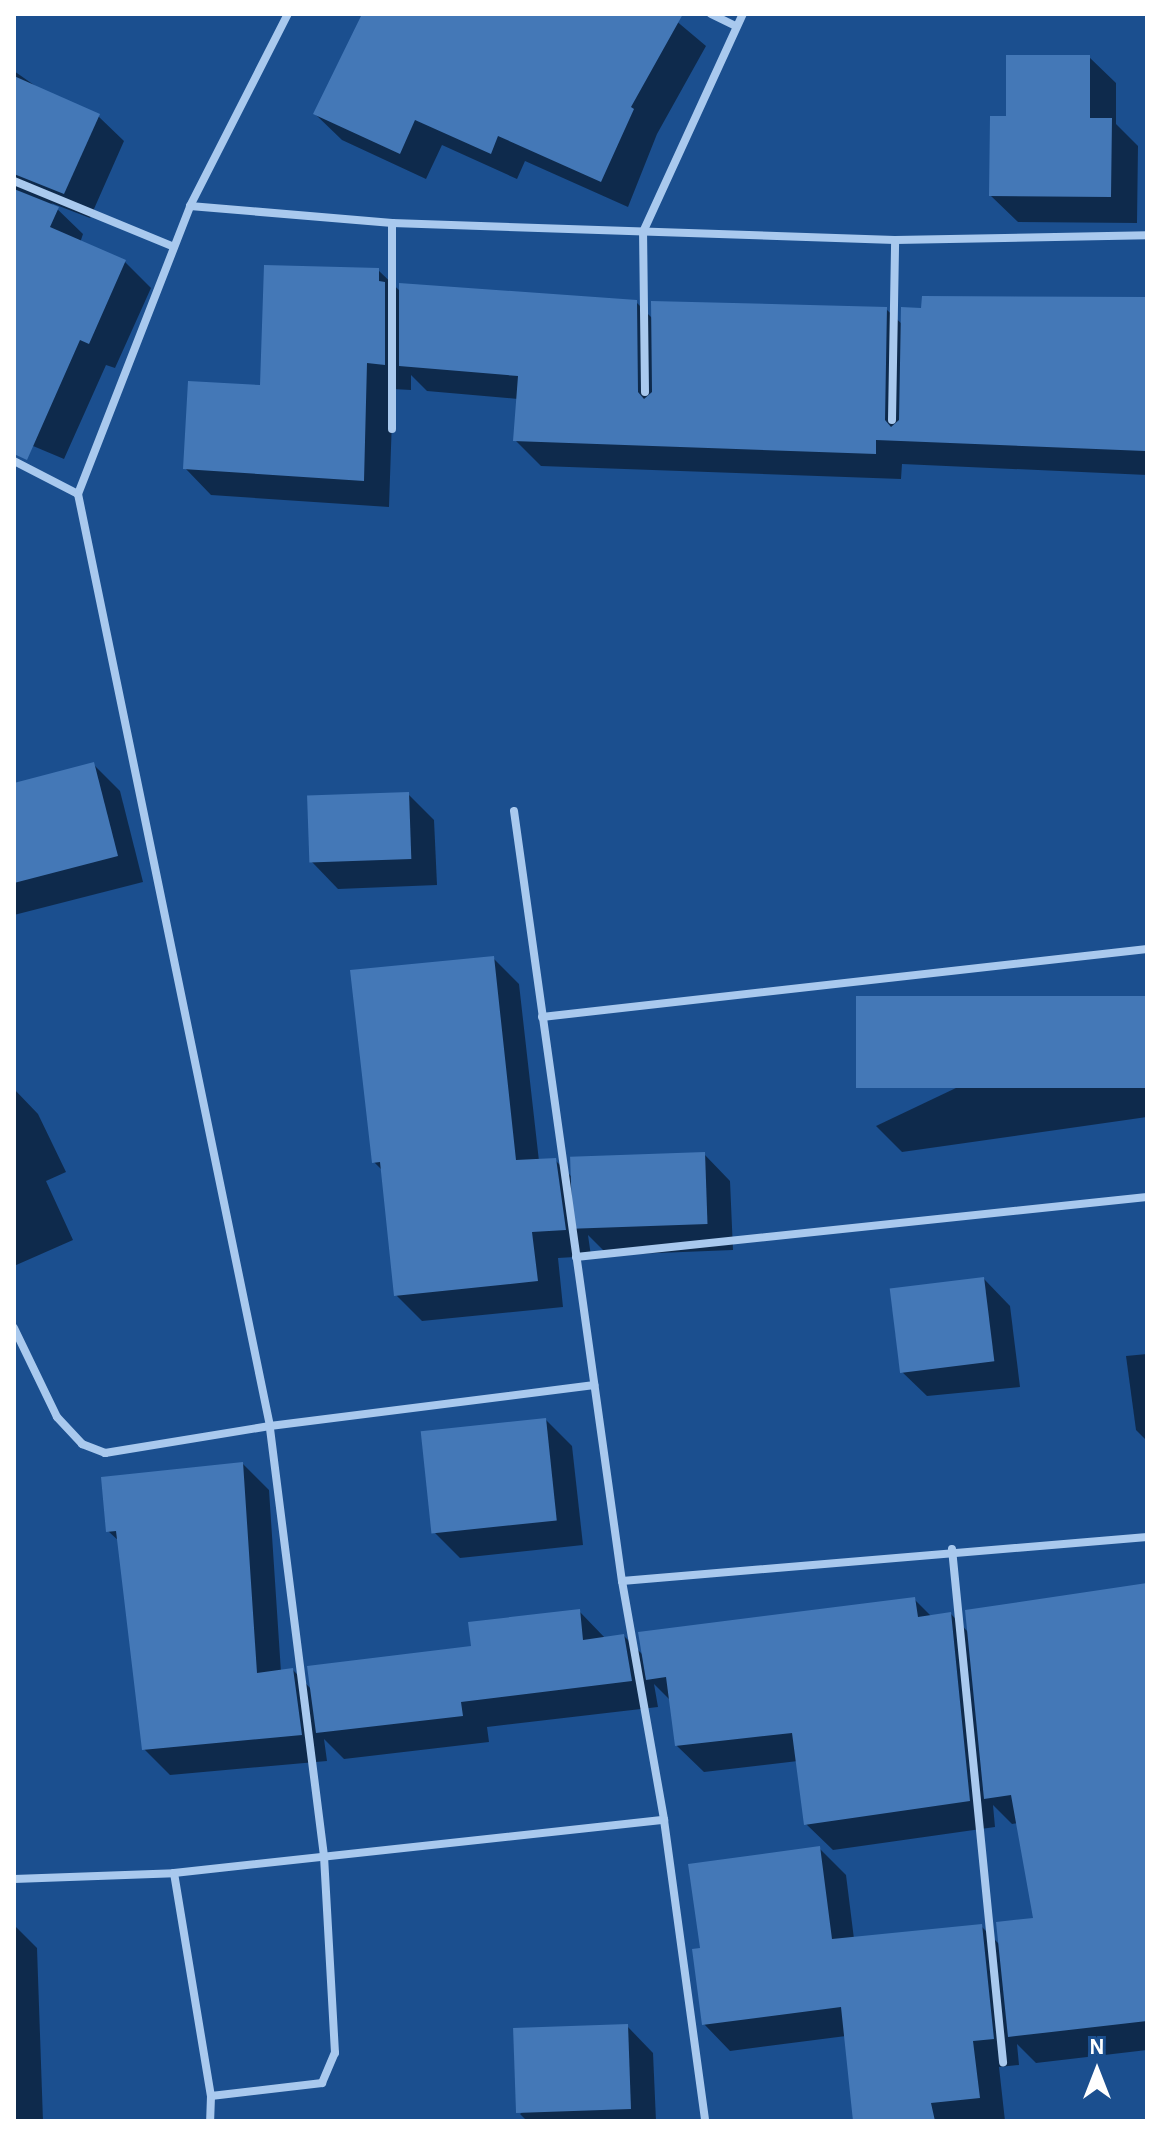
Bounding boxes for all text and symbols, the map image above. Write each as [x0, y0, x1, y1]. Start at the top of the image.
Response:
north arrow [1057, 2031, 1137, 2111]
text: N [1089, 2036, 1105, 2058]

